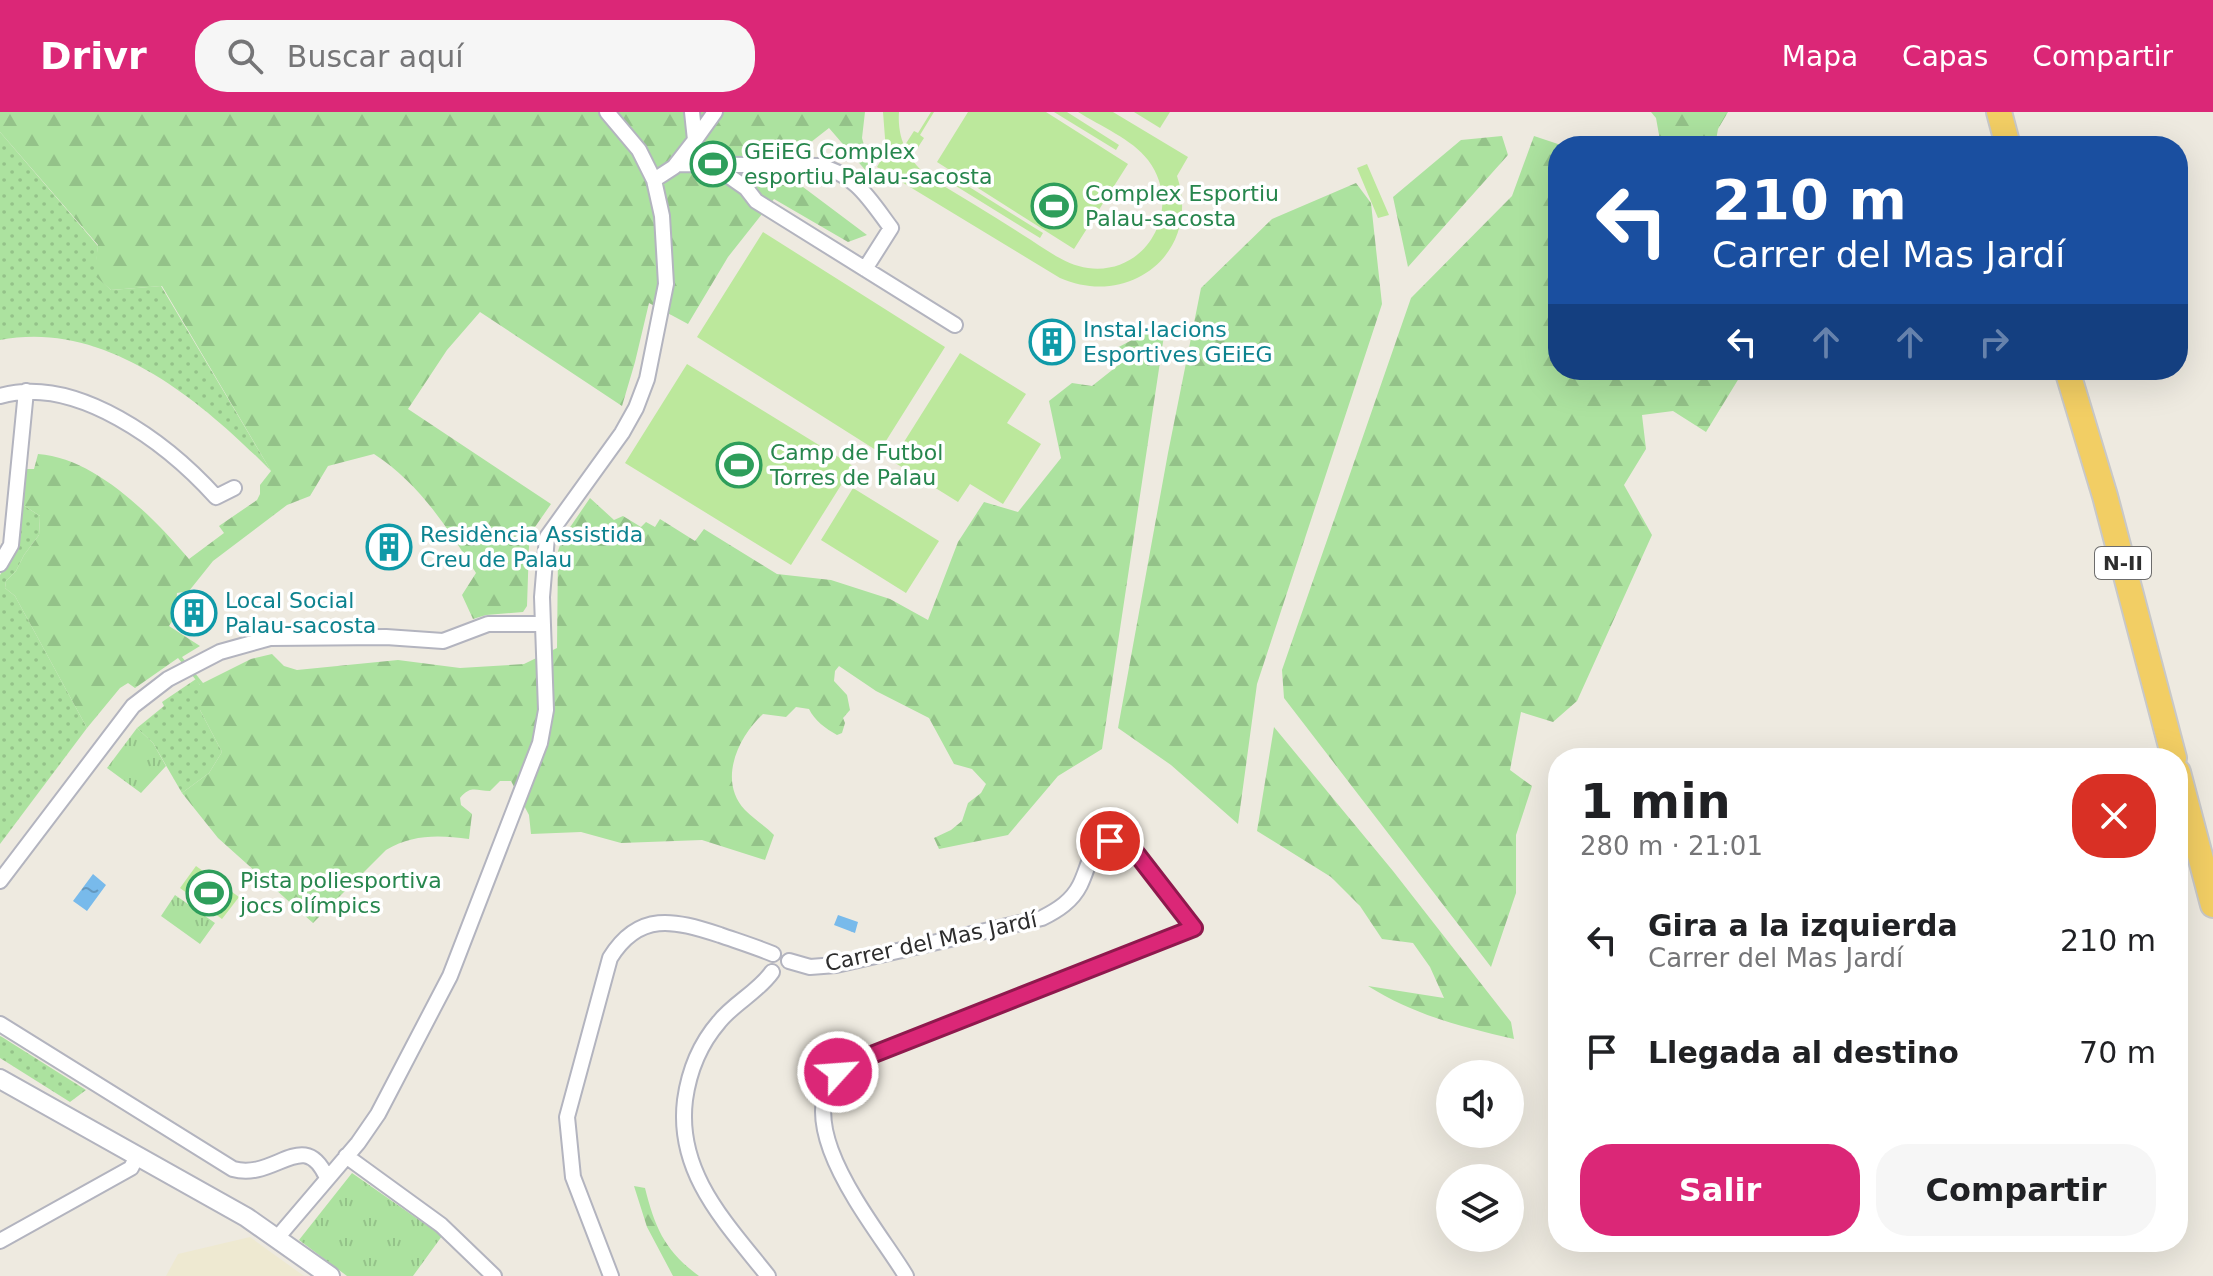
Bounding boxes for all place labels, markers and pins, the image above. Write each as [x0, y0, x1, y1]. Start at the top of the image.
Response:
place label: GEiEG Complex esportiu Palau-sacosta [744, 139, 992, 189]
sports icon: GEiEG Complex esportiu Palau-sacosta [689, 140, 737, 188]
place label: Complex Esportiu Palau-sacosta [1085, 181, 1279, 231]
sports icon: Complex Esportiu Palau-sacosta [1030, 182, 1078, 230]
place label: Instal·lacions Esportives GEiEG [1083, 317, 1273, 367]
building icon: Instal·lacions Esportives GEiEG [1028, 318, 1076, 366]
place label: Camp de Futbol Torres de Palau [769, 440, 943, 490]
sports icon: Camp de Futbol Torres de Palau [715, 441, 763, 489]
place label: Residència Assistida Creu de Palau [420, 522, 643, 572]
building icon: Residència Assistida Creu de Palau [365, 523, 413, 571]
place label: Local Social Palau-sacosta [225, 588, 376, 638]
building icon: Local Social Palau-sacosta [170, 589, 218, 637]
pin [1076, 807, 1144, 875]
place label: Pista poliesportiva jocs olímpics [239, 868, 442, 918]
sports icon: Pista poliesportiva jocs olímpics [185, 869, 233, 917]

